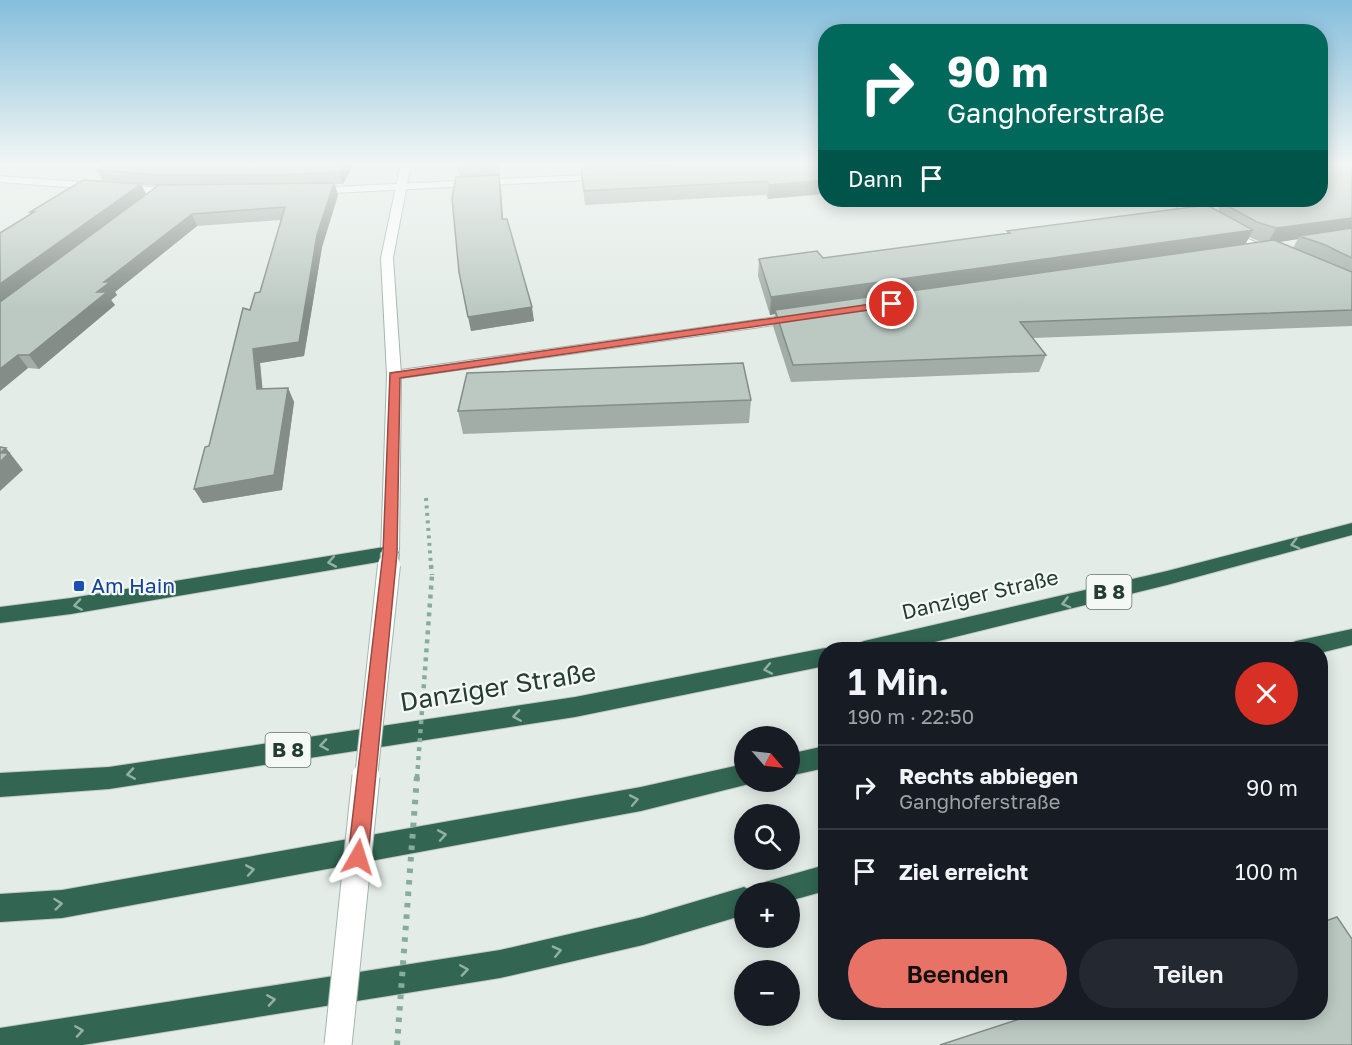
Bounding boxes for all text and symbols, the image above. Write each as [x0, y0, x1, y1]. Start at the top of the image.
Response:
text: 90 m [947, 46, 1048, 96]
icon: right [848, 48, 926, 126]
text: Ganghoferstraße [947, 97, 1165, 129]
icon: arrive [915, 162, 948, 195]
text: Dann [848, 165, 903, 192]
pin [866, 278, 917, 329]
icon: arrive [875, 287, 908, 320]
one-way arrow [1291, 537, 1301, 549]
one-way arrow [328, 556, 337, 568]
street label: Danziger Straße [899, 563, 1061, 625]
place label: Am Hain [91, 572, 175, 598]
road number: B 8 [1086, 575, 1132, 609]
marker: Am Hain [72, 579, 86, 593]
one-way arrow [1061, 595, 1071, 608]
one-way arrow [73, 598, 83, 611]
street label: Danziger Straße [398, 656, 598, 717]
text: 1 Min. [848, 660, 949, 703]
one-way arrow [763, 662, 773, 675]
button: close [1235, 662, 1298, 725]
text: 190 m · 22:50 [848, 704, 974, 728]
one-way arrow [512, 709, 521, 721]
north arrow [734, 726, 800, 792]
map controls [734, 726, 800, 1026]
road number: B 8 [266, 733, 310, 767]
one-way arrow [319, 738, 329, 751]
text: Rechts abbiegen [899, 762, 1078, 789]
one-way arrow [127, 768, 136, 780]
icon: right [848, 771, 881, 804]
text: 90 m [1246, 774, 1298, 801]
text: Ganghoferstraße [899, 789, 1060, 813]
one-way arrow [629, 794, 639, 807]
button: search [734, 804, 800, 870]
position arrow [326, 825, 390, 889]
one-way arrow [437, 829, 447, 842]
icon: arrive [848, 855, 881, 888]
text: Ziel erreicht [899, 858, 1028, 885]
text: 100 m [1235, 858, 1298, 885]
one-way arrow [245, 864, 255, 877]
button: + [734, 882, 800, 948]
one-way arrow [54, 898, 63, 911]
button: Beenden [848, 939, 1067, 1008]
button: Teilen [1079, 939, 1298, 1008]
one-way arrow [552, 945, 562, 958]
button: − [734, 960, 800, 1026]
one-way arrow [458, 964, 468, 977]
one-way arrow [267, 995, 276, 1007]
one-way arrow [74, 1025, 83, 1037]

